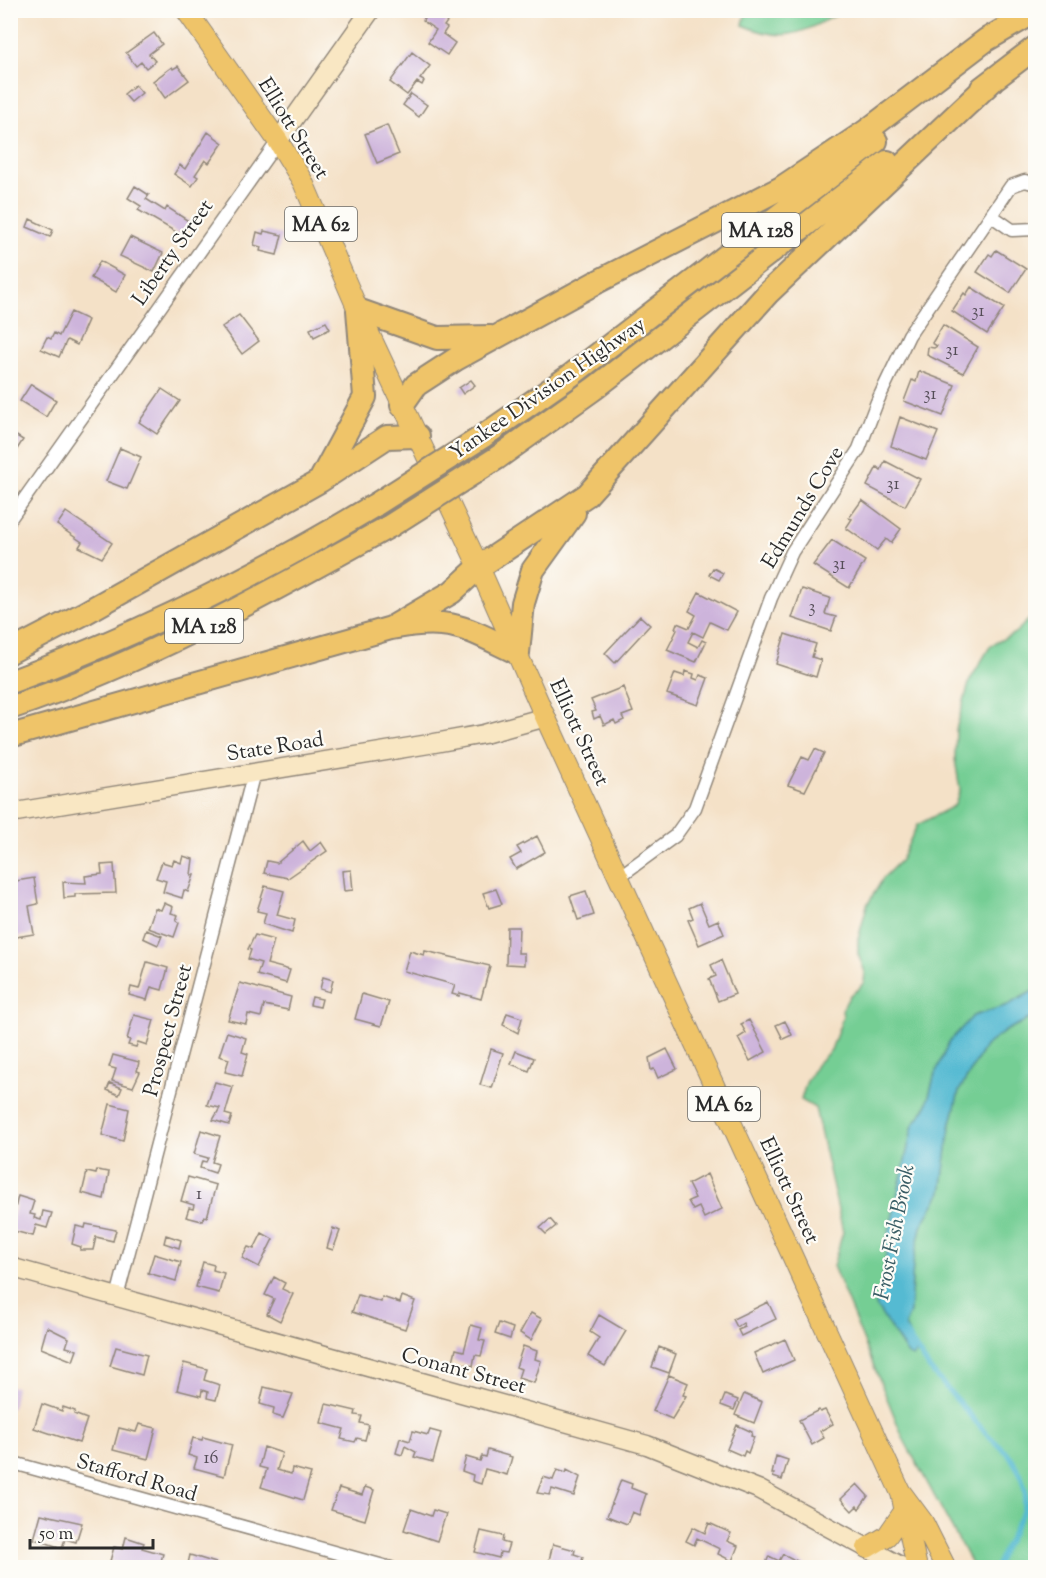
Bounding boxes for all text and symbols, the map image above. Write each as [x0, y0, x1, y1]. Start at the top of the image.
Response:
street label: Elliott Street [249, 72, 335, 186]
street label: Liberty Street [126, 194, 221, 312]
road number: MA 62 [285, 207, 357, 241]
road number: MA 128 [722, 213, 800, 247]
house number: 31 [971, 299, 985, 325]
street label: Yankee Division Highway [444, 310, 653, 469]
house number: 31 [945, 338, 959, 364]
house number: 31 [923, 382, 937, 408]
street label: Edmunds Cove [755, 441, 852, 575]
house number: 31 [886, 472, 900, 498]
house number: 31 [832, 552, 846, 578]
house number: 3 [808, 595, 816, 621]
road number: MA 128 [165, 609, 243, 643]
street label: Elliott Street [540, 675, 616, 791]
street label: State Road [225, 725, 326, 770]
street label: Prospect Street [137, 961, 201, 1100]
road number: MA 62 [688, 1087, 760, 1121]
street label: Elliott Street [750, 1133, 826, 1249]
water label: Frost Fish Brook [867, 1162, 925, 1303]
house number: 1 [196, 1182, 202, 1208]
street label: Conant Street [398, 1341, 529, 1403]
house number: 16 [203, 1446, 219, 1472]
street label: Stafford Road [72, 1447, 201, 1511]
scale bar [30, 1512, 153, 1550]
text: 50 m [38, 1522, 74, 1548]

